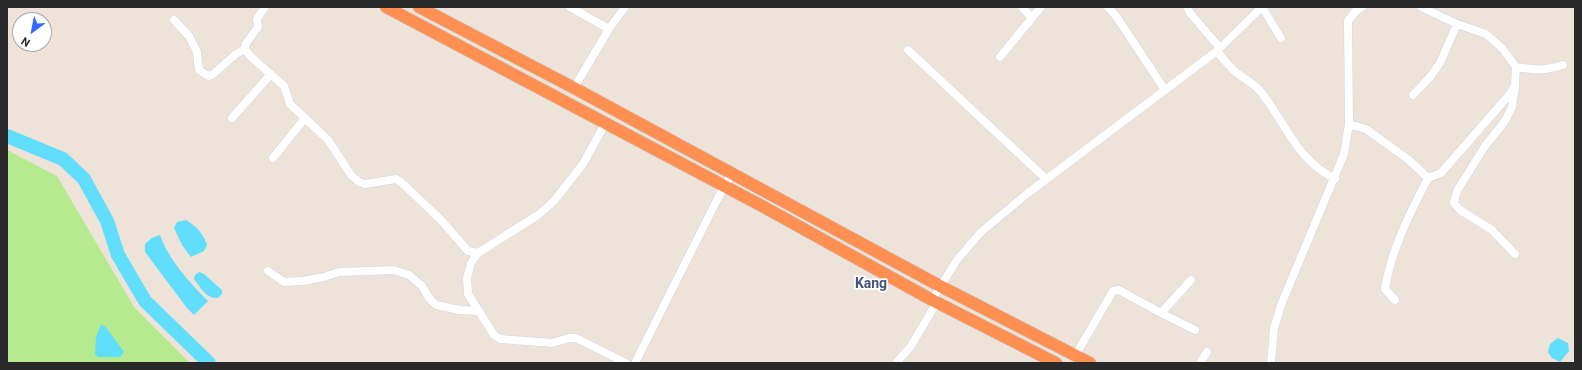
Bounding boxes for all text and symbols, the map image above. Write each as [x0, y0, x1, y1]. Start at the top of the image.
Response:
north arrow [12, 12, 52, 52]
text: N [19, 34, 33, 49]
district label: Kang [855, 276, 887, 292]

